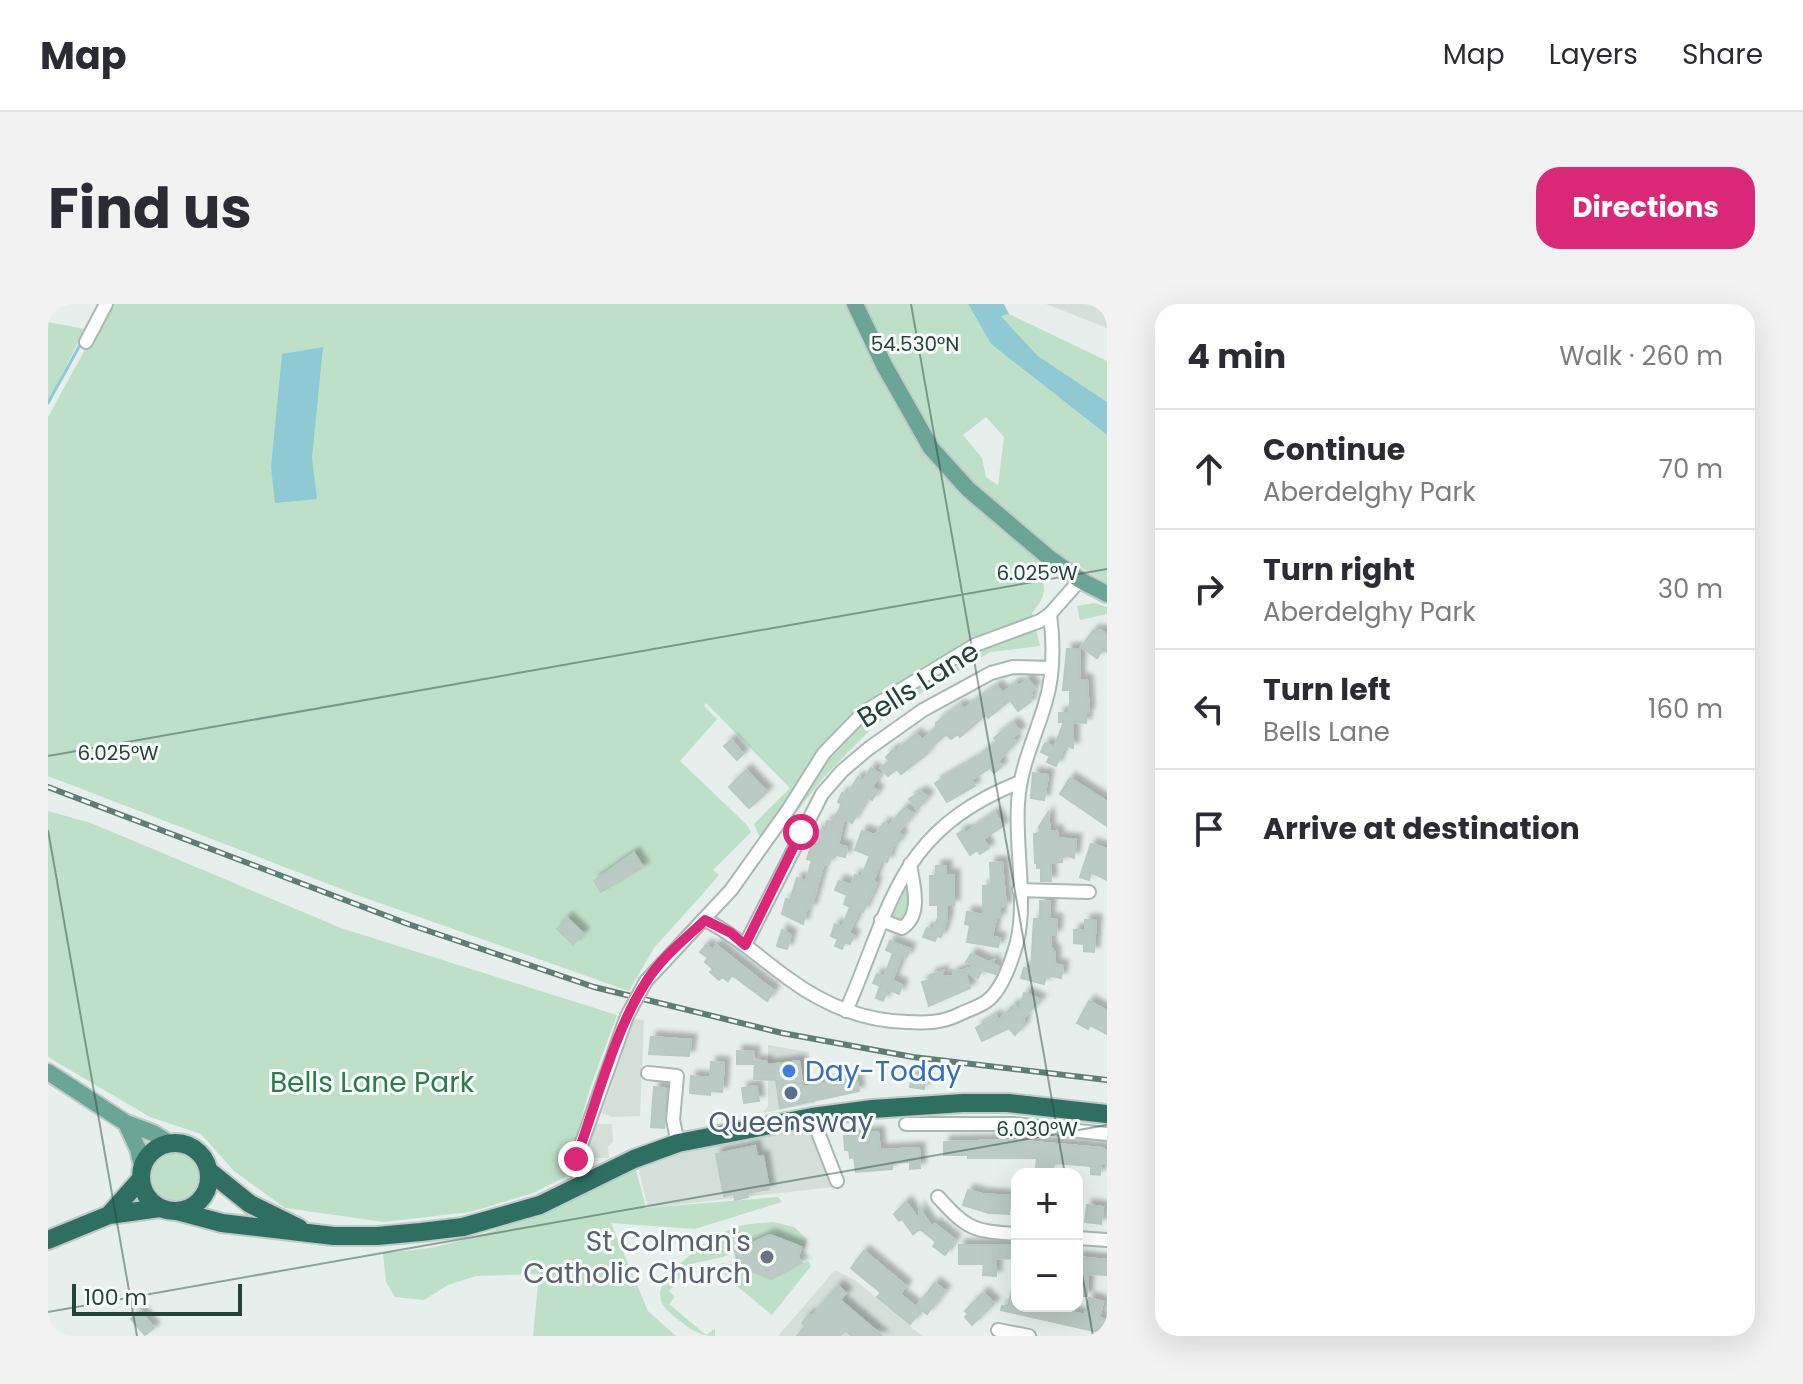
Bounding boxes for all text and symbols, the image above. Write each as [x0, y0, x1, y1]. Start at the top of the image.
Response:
text: Map [40, 29, 127, 82]
text: Map [1443, 35, 1505, 74]
text: Layers [1549, 35, 1638, 74]
text: Share [1682, 35, 1763, 74]
button: Directions [1536, 167, 1755, 249]
text: Find us [48, 169, 252, 248]
text: 54.530°N [871, 330, 959, 358]
text: 4 min [1187, 332, 1286, 380]
text: Walk · 260 m [1559, 338, 1723, 374]
text: Continue [1263, 428, 1405, 471]
icon: ahead [1187, 447, 1231, 491]
text: 70 m [1659, 451, 1723, 487]
text: Aberdelghy Park [1263, 474, 1476, 510]
text: Turn right [1263, 548, 1415, 591]
text: 6.025°W [996, 559, 1078, 587]
icon: right [1187, 567, 1231, 611]
text: 30 m [1658, 571, 1723, 607]
text: Aberdelghy Park [1263, 594, 1476, 630]
street label: Bells Lane [850, 632, 987, 737]
text: Turn left [1263, 668, 1391, 711]
icon: left [1187, 687, 1231, 731]
text: 160 m [1648, 691, 1723, 727]
text: Bells Lane [1263, 714, 1390, 750]
text: 6.025°W [77, 739, 159, 767]
icon: arrive [1187, 807, 1231, 851]
text: Arrive at destination [1263, 807, 1580, 850]
route start [783, 814, 819, 850]
place label: Day-Today [805, 1052, 962, 1091]
marker: Day-Today [780, 1062, 798, 1080]
park label: Bells Lane Park [270, 1063, 475, 1102]
marker: Queensway [782, 1084, 800, 1102]
place label: Queensway [709, 1103, 874, 1142]
text: 6.030°W [996, 1115, 1078, 1143]
route end [558, 1141, 594, 1177]
map controls [1011, 1168, 1083, 1312]
button: + [1011, 1168, 1083, 1240]
place label: St Colman's Catholic Church [523, 1222, 751, 1293]
button: − [1011, 1240, 1083, 1312]
marker: St Colman's Catholic Church [758, 1248, 776, 1266]
scale bar [72, 1280, 242, 1316]
text: 100 m [84, 1282, 147, 1313]

